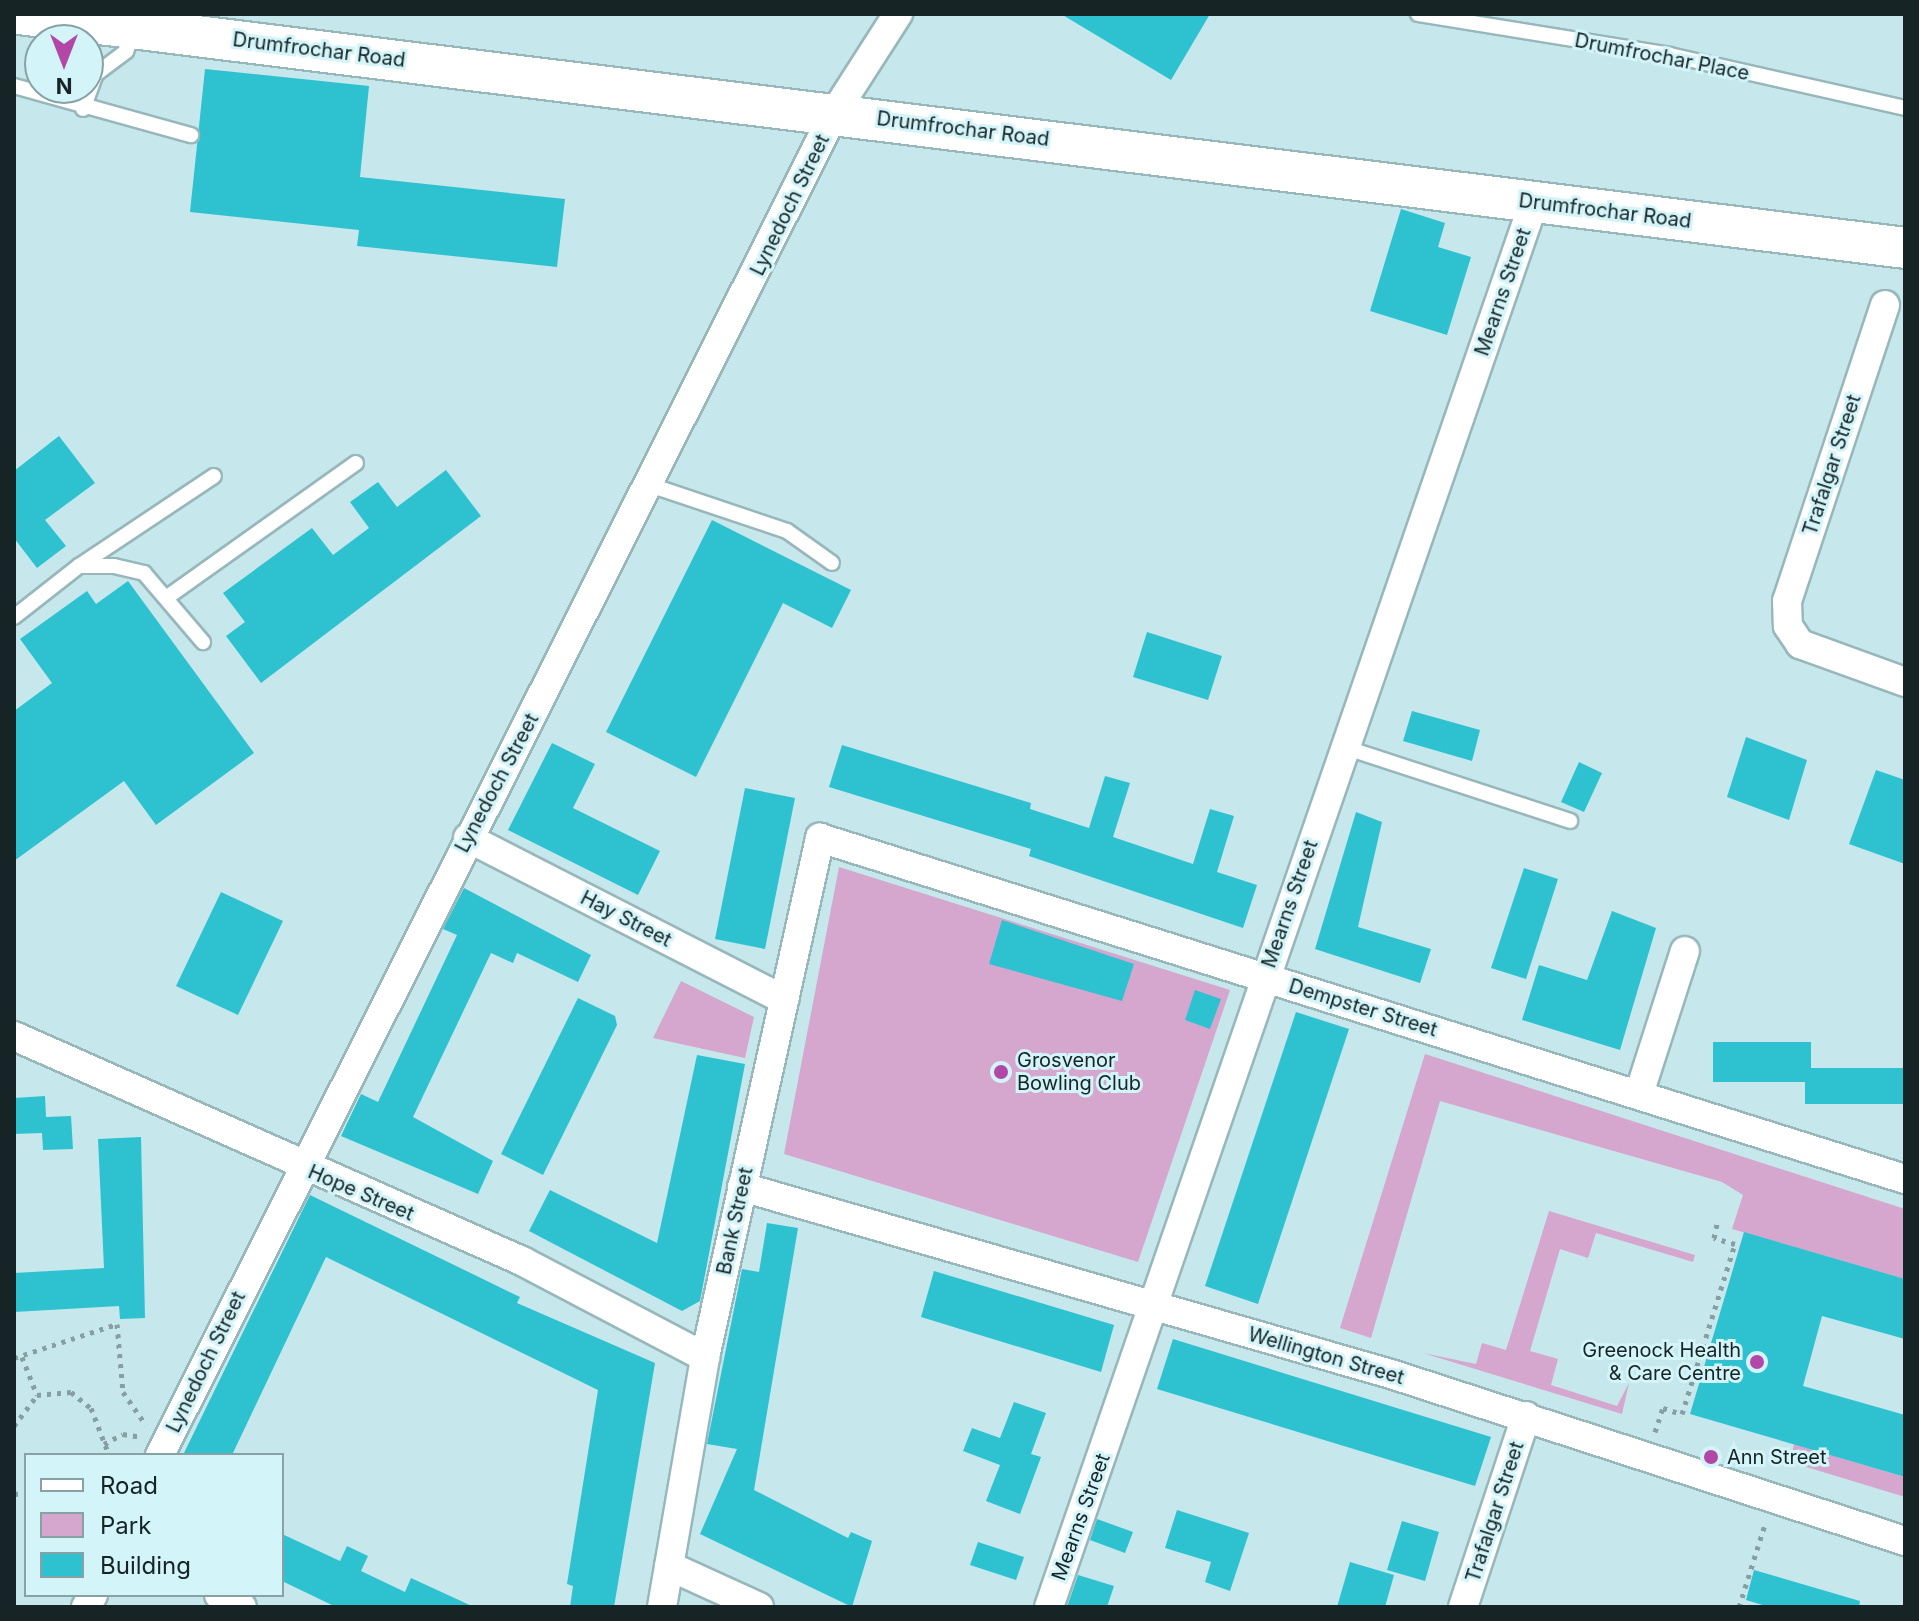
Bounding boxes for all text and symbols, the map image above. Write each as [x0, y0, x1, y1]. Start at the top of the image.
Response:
north arrow [24, 24, 104, 104]
street label: Drumfrochar Road [231, 28, 407, 72]
street label: Drumfrochar Place [1573, 28, 1751, 86]
text: N [56, 73, 72, 99]
street label: Drumfrochar Road [875, 107, 1051, 151]
street label: Lynedoch Street [745, 130, 835, 280]
street label: Drumfrochar Road [1517, 189, 1693, 233]
street label: Mearns Street [1470, 225, 1536, 359]
street label: Trafalgar Street [1798, 391, 1866, 539]
street label: Lynedoch Street [450, 709, 544, 857]
street label: Mearns Street [1257, 837, 1323, 971]
street label: Hay Street [576, 886, 676, 952]
street label: Dempster Street [1286, 974, 1440, 1042]
place label: Grosvenor Bowling Club [1017, 1048, 1141, 1095]
marker: Grosvenor Bowling Club [992, 1063, 1010, 1081]
street label: Hope Street [304, 1160, 418, 1226]
street label: Bank Street [712, 1165, 758, 1277]
street label: Lynedoch Street [161, 1287, 251, 1437]
street label: Wellington Street [1245, 1322, 1407, 1390]
place label: Greenock Health & Care Centre [1582, 1338, 1741, 1385]
marker: Greenock Health & Care Centre [1748, 1353, 1766, 1371]
street label: Trafalgar Street [1461, 1438, 1529, 1586]
place label: Ann Street [1727, 1445, 1826, 1469]
marker: Ann Street [1702, 1448, 1720, 1466]
street label: Mearns Street [1047, 1450, 1115, 1584]
legend [24, 1453, 284, 1597]
text: Road [100, 1471, 158, 1500]
text: Park [100, 1511, 151, 1540]
text: Building [100, 1551, 191, 1580]

